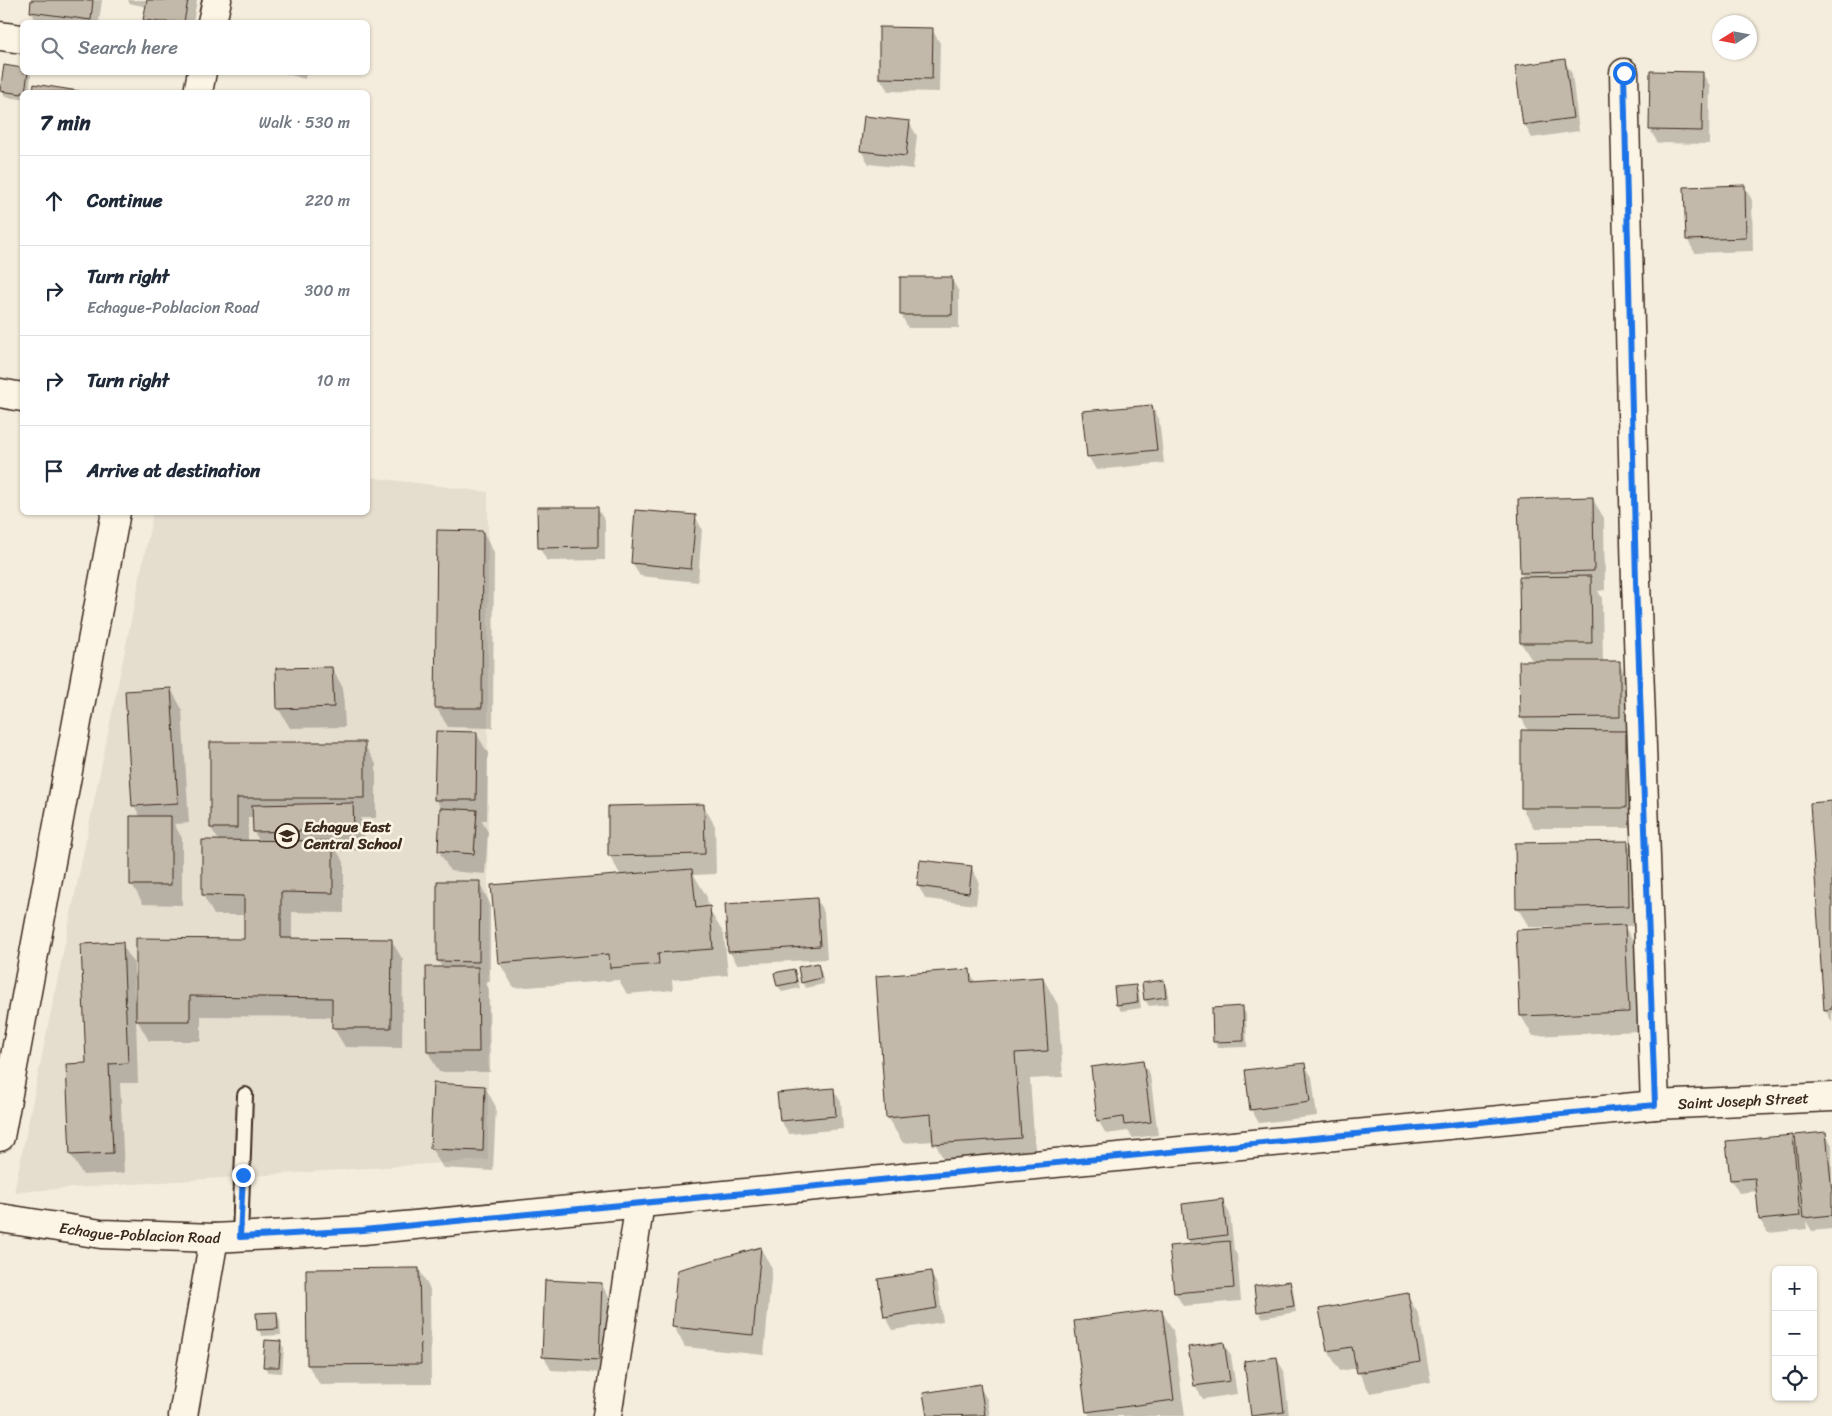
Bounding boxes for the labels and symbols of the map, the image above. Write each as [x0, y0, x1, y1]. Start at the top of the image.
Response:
north arrow [1712, 15, 1757, 60]
route start [1613, 62, 1636, 85]
place label: Echague East Central School [303, 814, 402, 857]
school or university icon: Echague East Central School [274, 823, 300, 849]
street label: Saint Joseph Street [1677, 1085, 1810, 1117]
route end [232, 1164, 255, 1187]
street label: Echague-Poblacion Road [58, 1215, 222, 1251]

